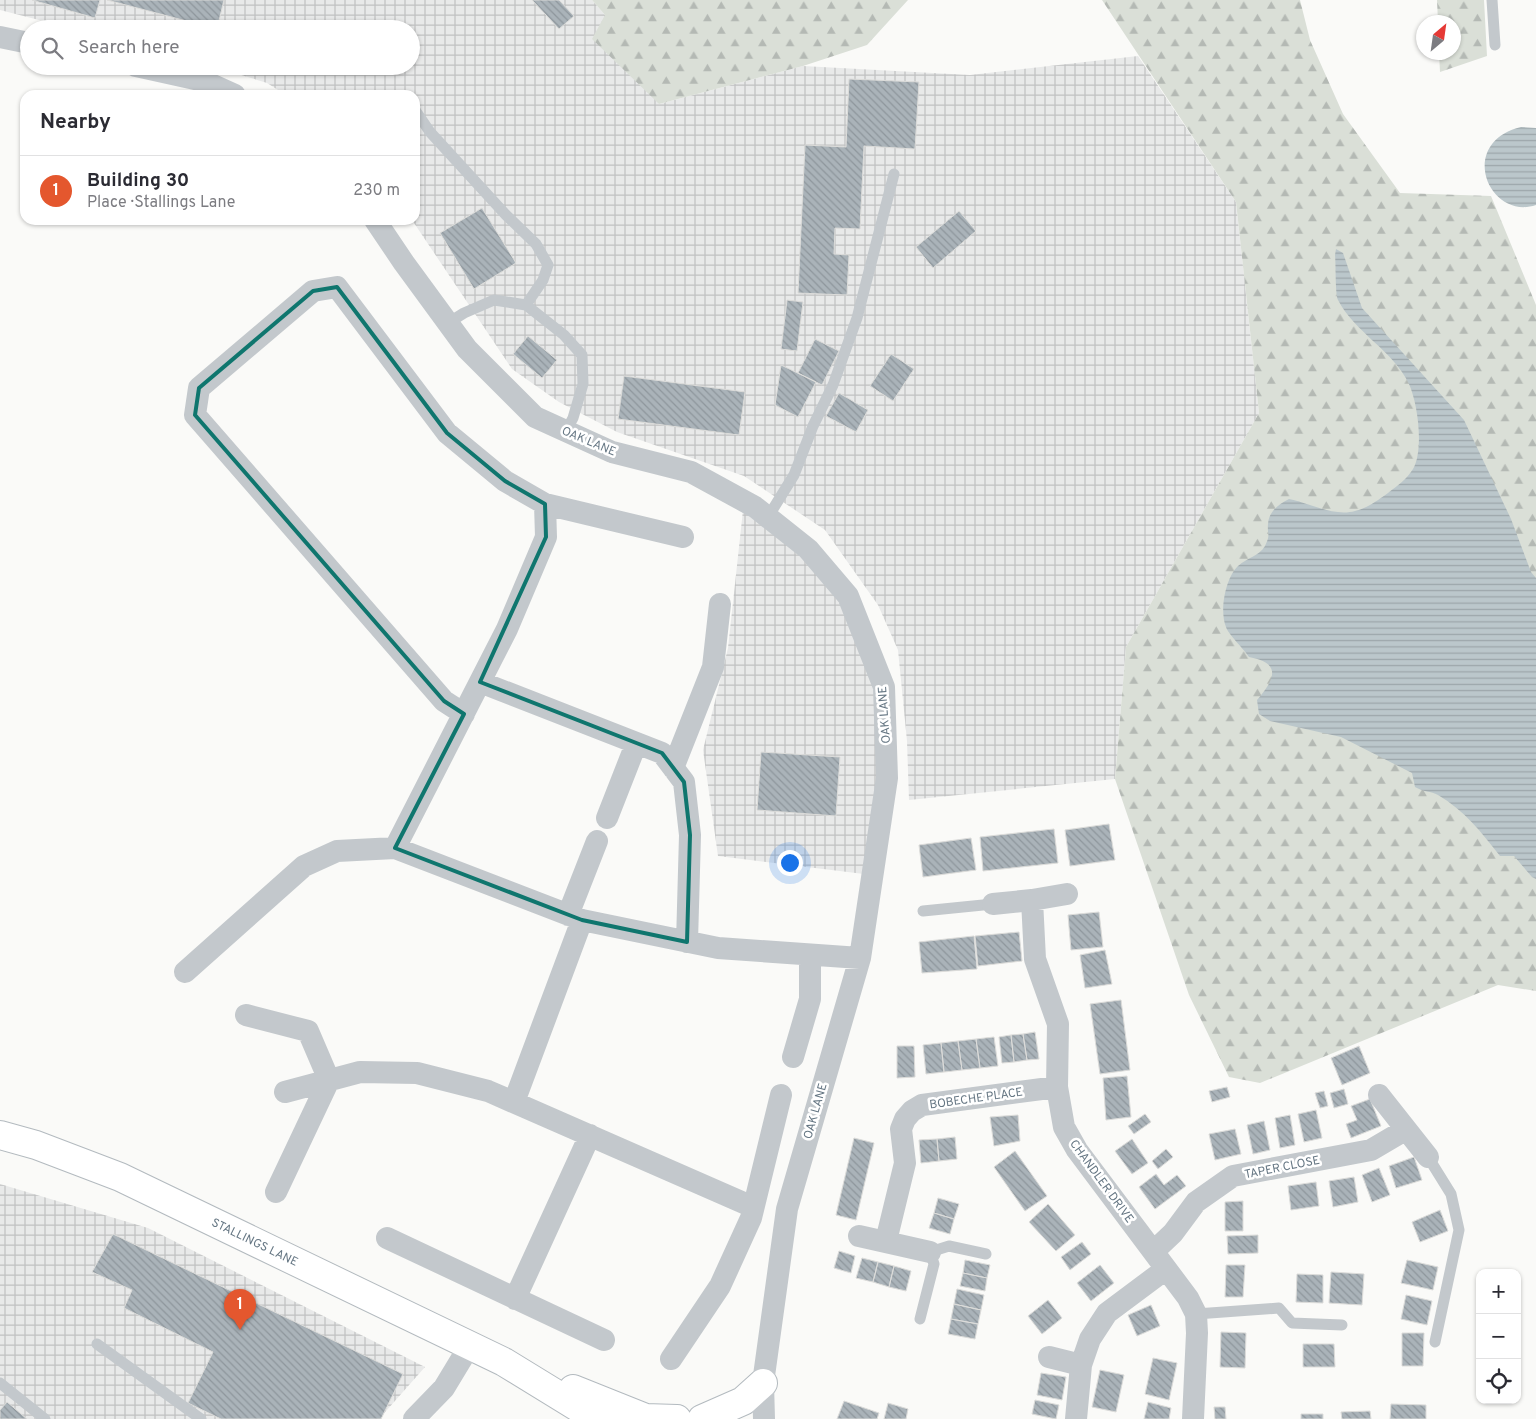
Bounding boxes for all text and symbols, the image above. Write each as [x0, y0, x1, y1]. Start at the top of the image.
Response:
north arrow [1416, 15, 1461, 60]
search box [20, 20, 420, 75]
icon: search [38, 34, 66, 62]
text: Search here [78, 36, 180, 60]
text: Nearby [40, 109, 111, 136]
text: Building 30 [87, 169, 189, 193]
text: 1 [53, 181, 59, 201]
text: 230 m [353, 181, 400, 201]
text: Place · Stallings Lane [87, 193, 235, 213]
street label: OAK LANE [559, 423, 618, 460]
street label: OAK LANE [875, 686, 895, 744]
your location [777, 850, 803, 876]
street label: OAK LANE [800, 1082, 832, 1141]
street label: BOBECHE PLACE [928, 1085, 1024, 1113]
street label: CHANDLER DRIVE [1066, 1137, 1137, 1226]
street label: TAPER CLOSE [1243, 1153, 1321, 1183]
street label: STALLINGS LANE [209, 1215, 300, 1271]
map controls [1476, 1269, 1521, 1404]
button: + [1476, 1269, 1521, 1314]
pin: 1 [224, 1289, 256, 1330]
button: − [1476, 1314, 1521, 1359]
button: locate [1476, 1359, 1521, 1404]

